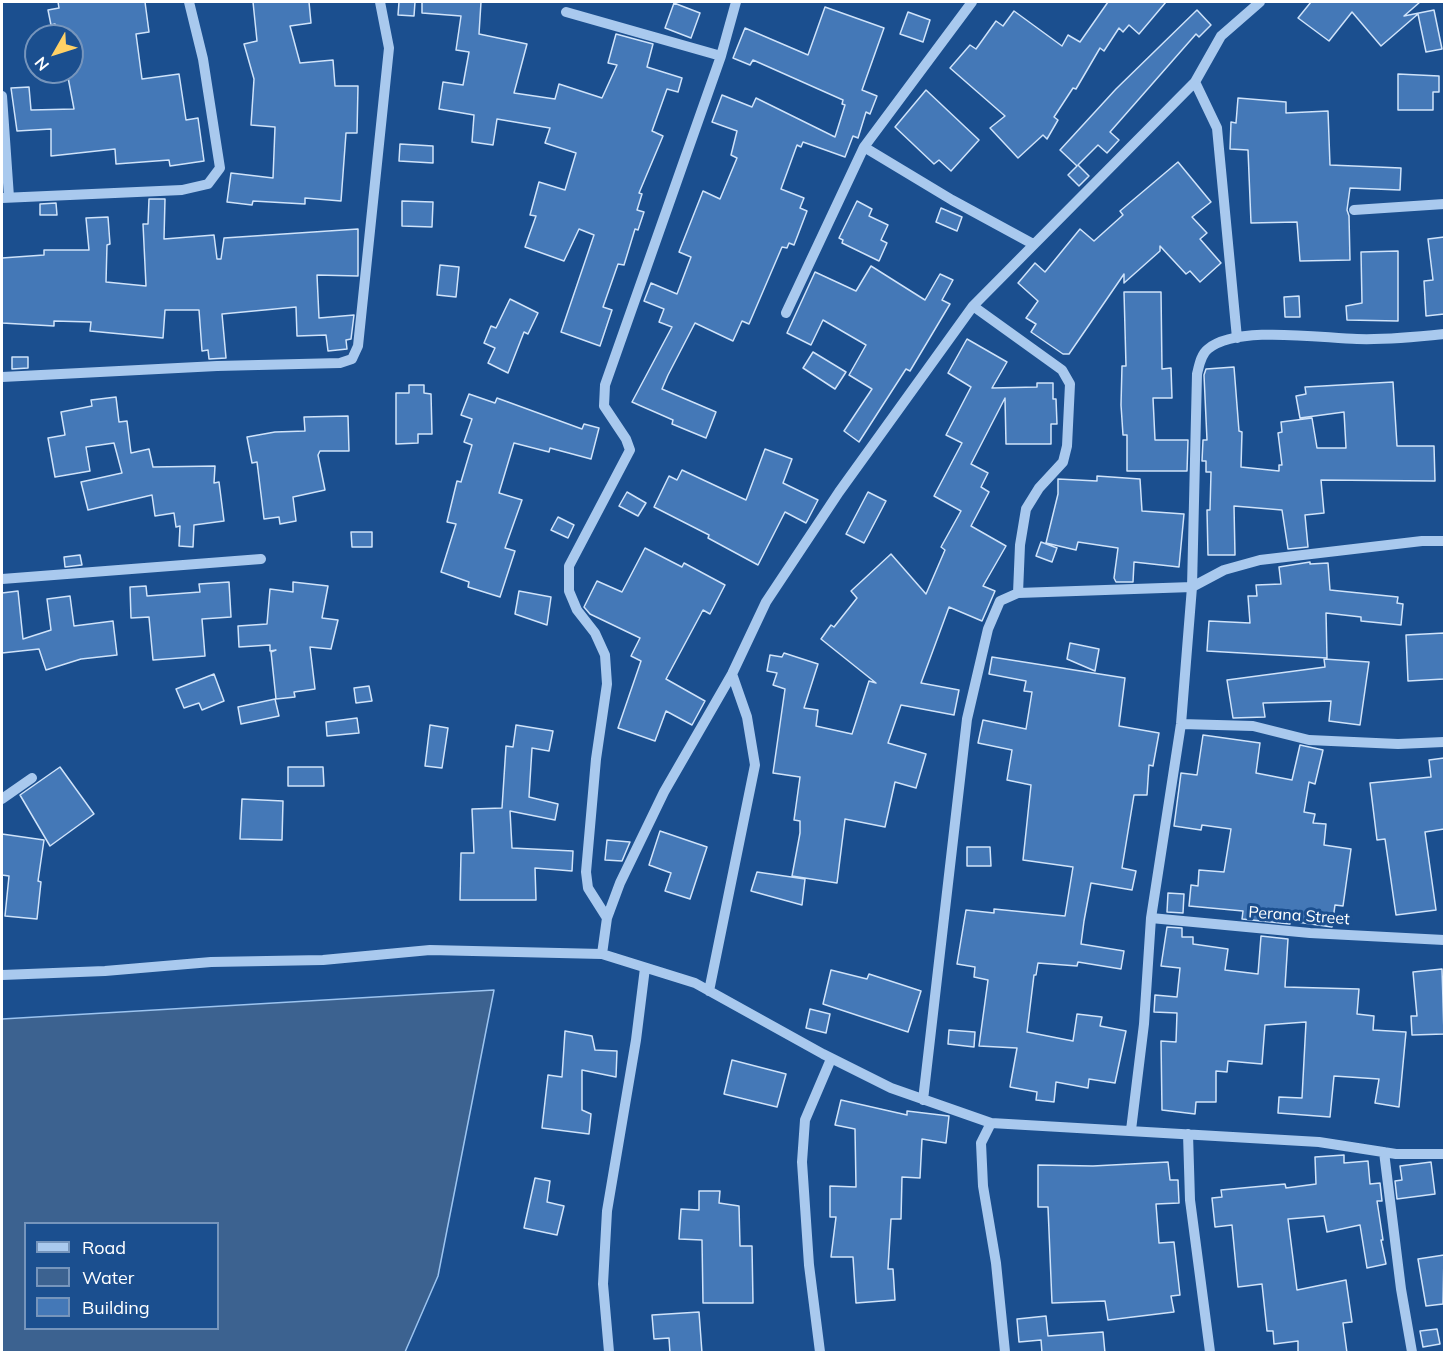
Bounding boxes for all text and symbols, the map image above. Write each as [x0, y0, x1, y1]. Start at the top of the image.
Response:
north arrow [24, 24, 84, 84]
text: N [30, 53, 53, 75]
street label: Perana Street [1248, 903, 1350, 929]
legend [24, 1222, 219, 1330]
text: Road [82, 1236, 126, 1259]
text: Water [82, 1266, 134, 1289]
text: Building [82, 1296, 150, 1319]

